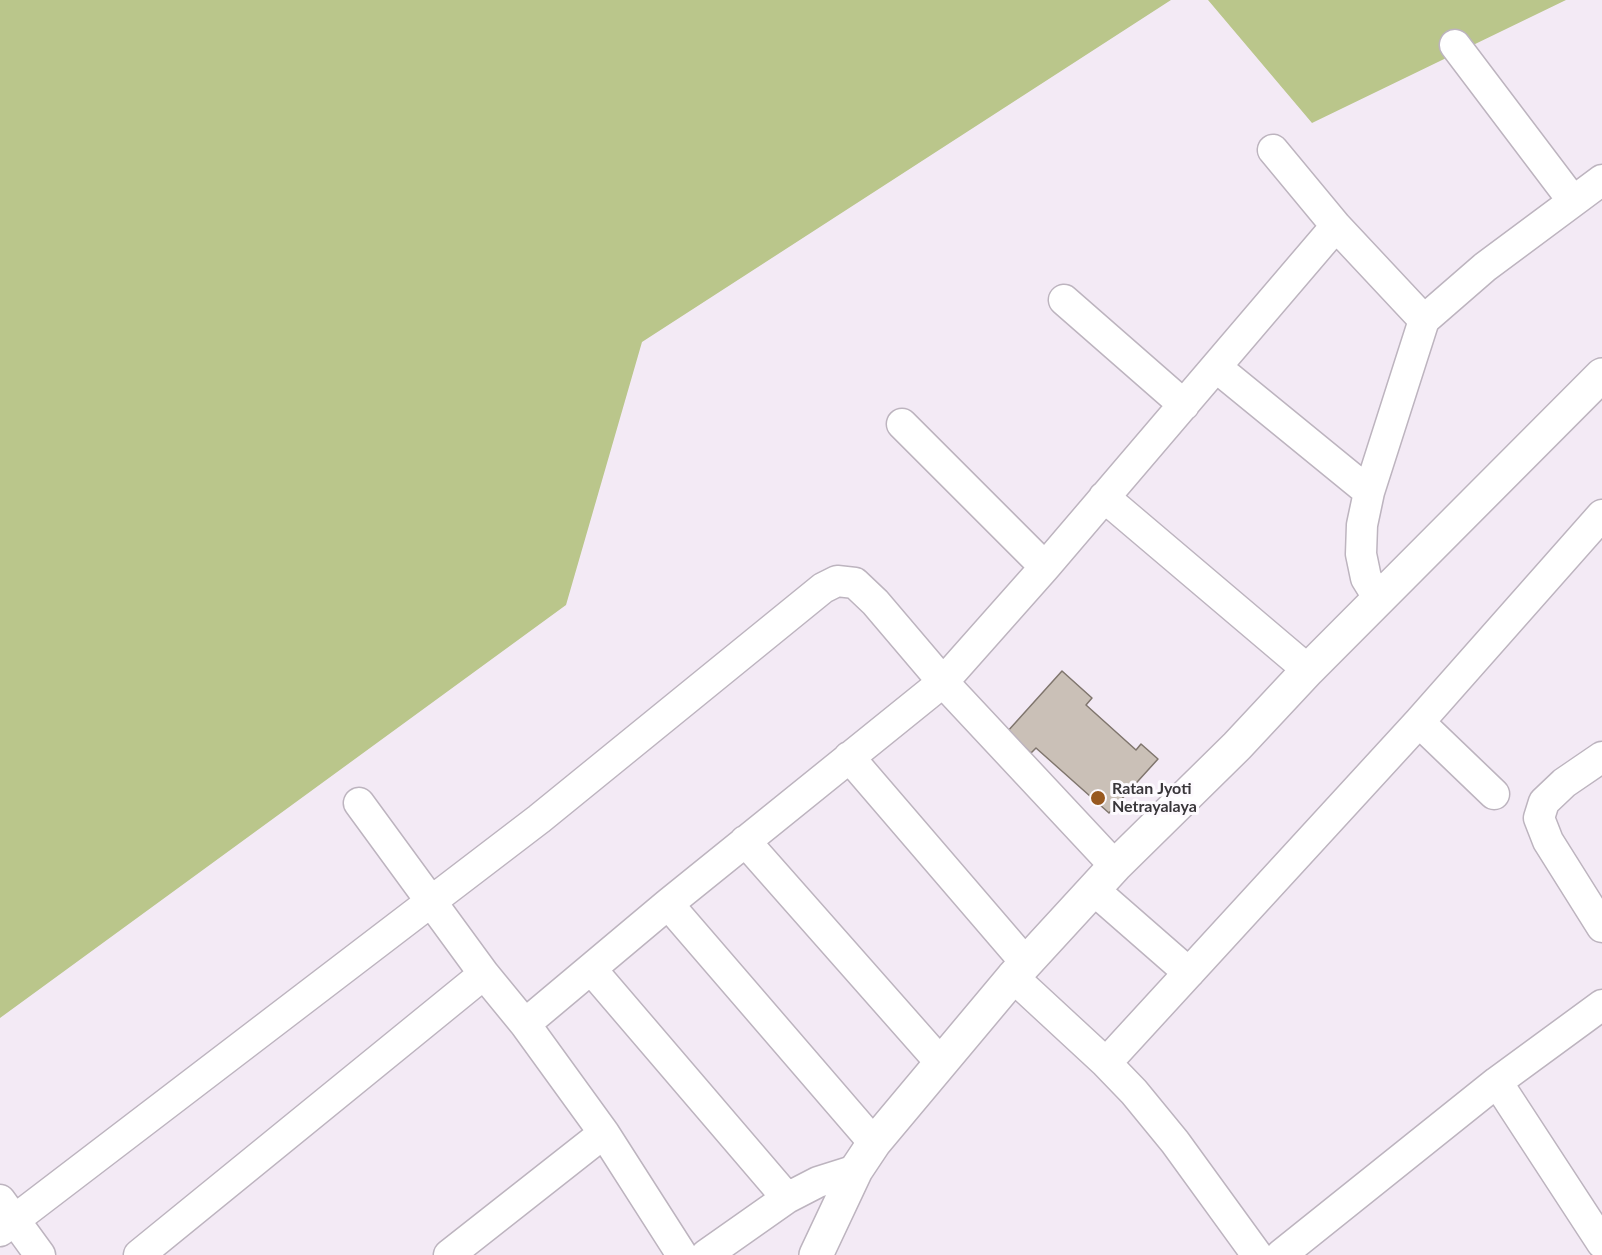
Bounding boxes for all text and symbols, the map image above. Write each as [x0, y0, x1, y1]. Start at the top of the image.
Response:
place label: Ratan Jyoti Netrayalaya [1112, 779, 1197, 817]
marker: Ratan Jyoti Netrayalaya [1089, 789, 1107, 807]

